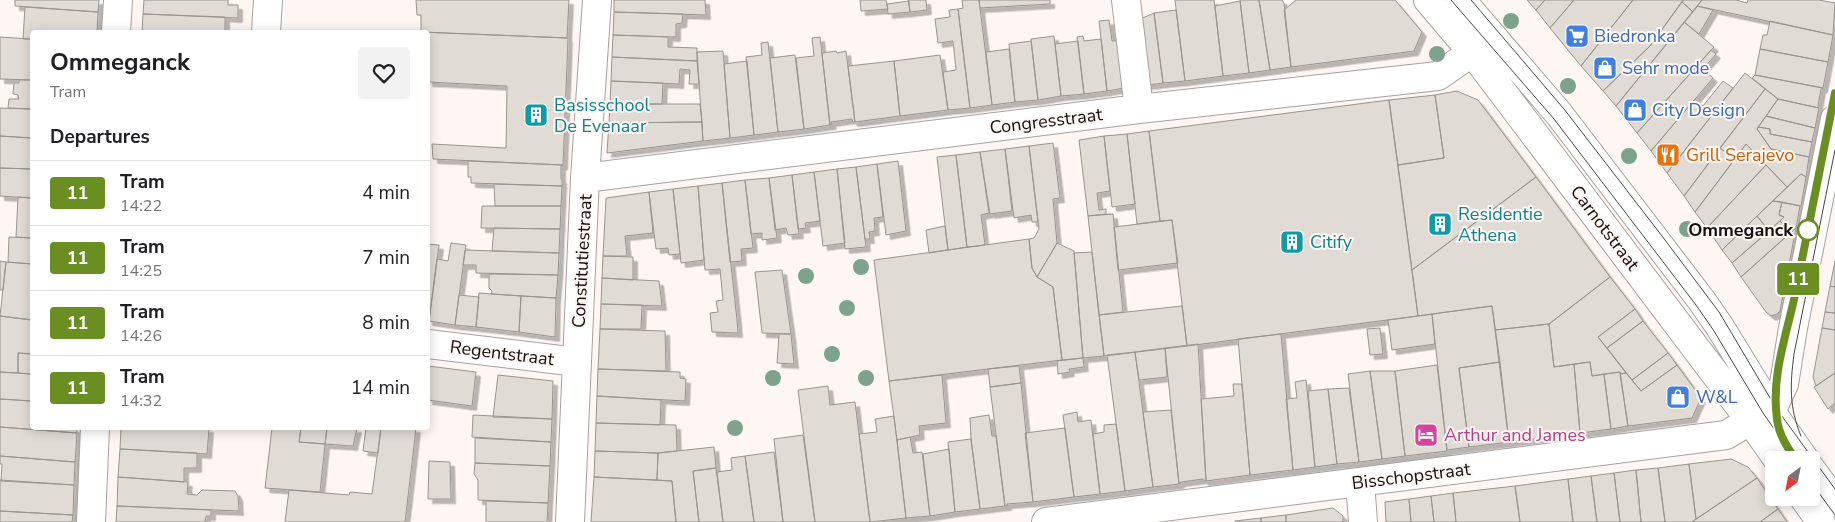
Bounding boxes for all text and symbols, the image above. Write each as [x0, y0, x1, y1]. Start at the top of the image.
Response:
supermarket icon: Biedronka [1564, 23, 1590, 49]
place label: Biedronka [1594, 24, 1675, 48]
text: Ommeganck [50, 46, 190, 78]
button: heart [358, 47, 410, 99]
shop icon: Sehr mode [1592, 55, 1618, 81]
place label: Sehr mode [1622, 56, 1709, 80]
text: Tram [50, 81, 86, 103]
place label: Basisschool De Evenaar [554, 93, 650, 138]
shop icon: City Design [1622, 97, 1648, 123]
place label: City Design [1652, 98, 1745, 122]
building icon: Basisschool De Evenaar [523, 102, 549, 128]
street label: Congresstraat [988, 102, 1104, 140]
text: Departures [50, 124, 150, 150]
restaurant icon: Grill Serajevo [1655, 142, 1681, 168]
place label: Grill Serajevo [1686, 143, 1794, 167]
text: Tram [120, 169, 165, 195]
text: 4 min [362, 180, 410, 206]
text: 11 [67, 181, 88, 205]
street label: Carnotstraat [1565, 181, 1645, 276]
street label: Constitutiestraat [567, 193, 598, 328]
text: 14:22 [120, 195, 162, 217]
place label: Residentie Athena [1458, 202, 1543, 247]
building icon: Residentie Athena [1427, 211, 1453, 237]
place label: Ommeganck [1688, 218, 1793, 242]
marker: Ommeganck [1797, 219, 1819, 241]
building icon: Citify [1279, 229, 1305, 255]
place label: Citify [1310, 230, 1353, 254]
text: Tram [120, 234, 165, 260]
text: 7 min [362, 245, 410, 271]
text: 11 [67, 246, 88, 270]
text: 14:25 [120, 260, 162, 282]
line badge: 11 [1776, 263, 1820, 295]
text: 11 [1787, 267, 1809, 291]
text: Tram [120, 299, 165, 325]
text: 8 min [362, 310, 410, 336]
text: 11 [67, 311, 88, 335]
text: 14:26 [120, 325, 162, 347]
street label: Regentstraat [449, 335, 556, 371]
text: Tram [120, 364, 165, 390]
text: 14 min [351, 375, 410, 401]
text: 11 [67, 376, 88, 400]
shop icon: W&L [1665, 384, 1691, 410]
place label: W&L [1696, 385, 1738, 409]
text: 14:32 [120, 390, 162, 412]
hotel icon: Arthur and James [1413, 422, 1439, 448]
place label: Arthur and James [1444, 423, 1586, 447]
north arrow [1765, 451, 1820, 506]
map controls [1765, 451, 1820, 506]
street label: Bisschopstraat [1350, 457, 1472, 495]

